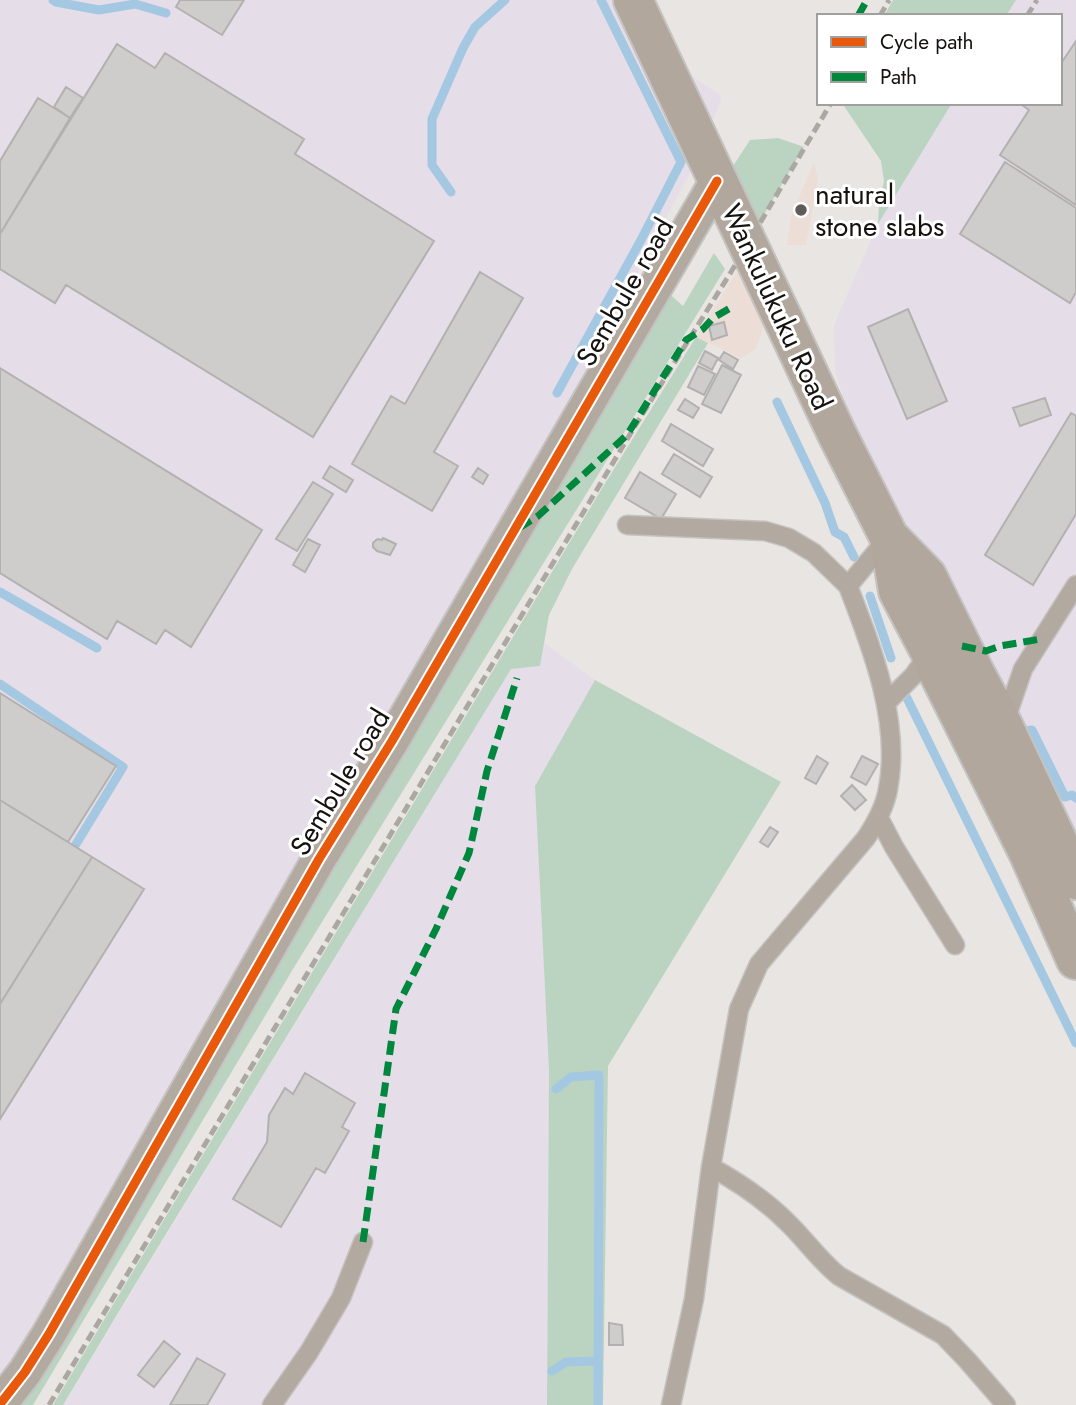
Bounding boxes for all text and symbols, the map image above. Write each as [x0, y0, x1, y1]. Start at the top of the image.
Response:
legend [817, 14, 1062, 105]
text: Cycle path [880, 27, 973, 57]
text: Path [880, 62, 917, 92]
place label: natural stone slabs [815, 174, 944, 247]
street label: Wankulukuku Road [711, 197, 843, 417]
marker: natural stone slabs [793, 202, 809, 218]
street label: Sembule road [566, 210, 684, 374]
street label: Sembule road [280, 701, 400, 863]

